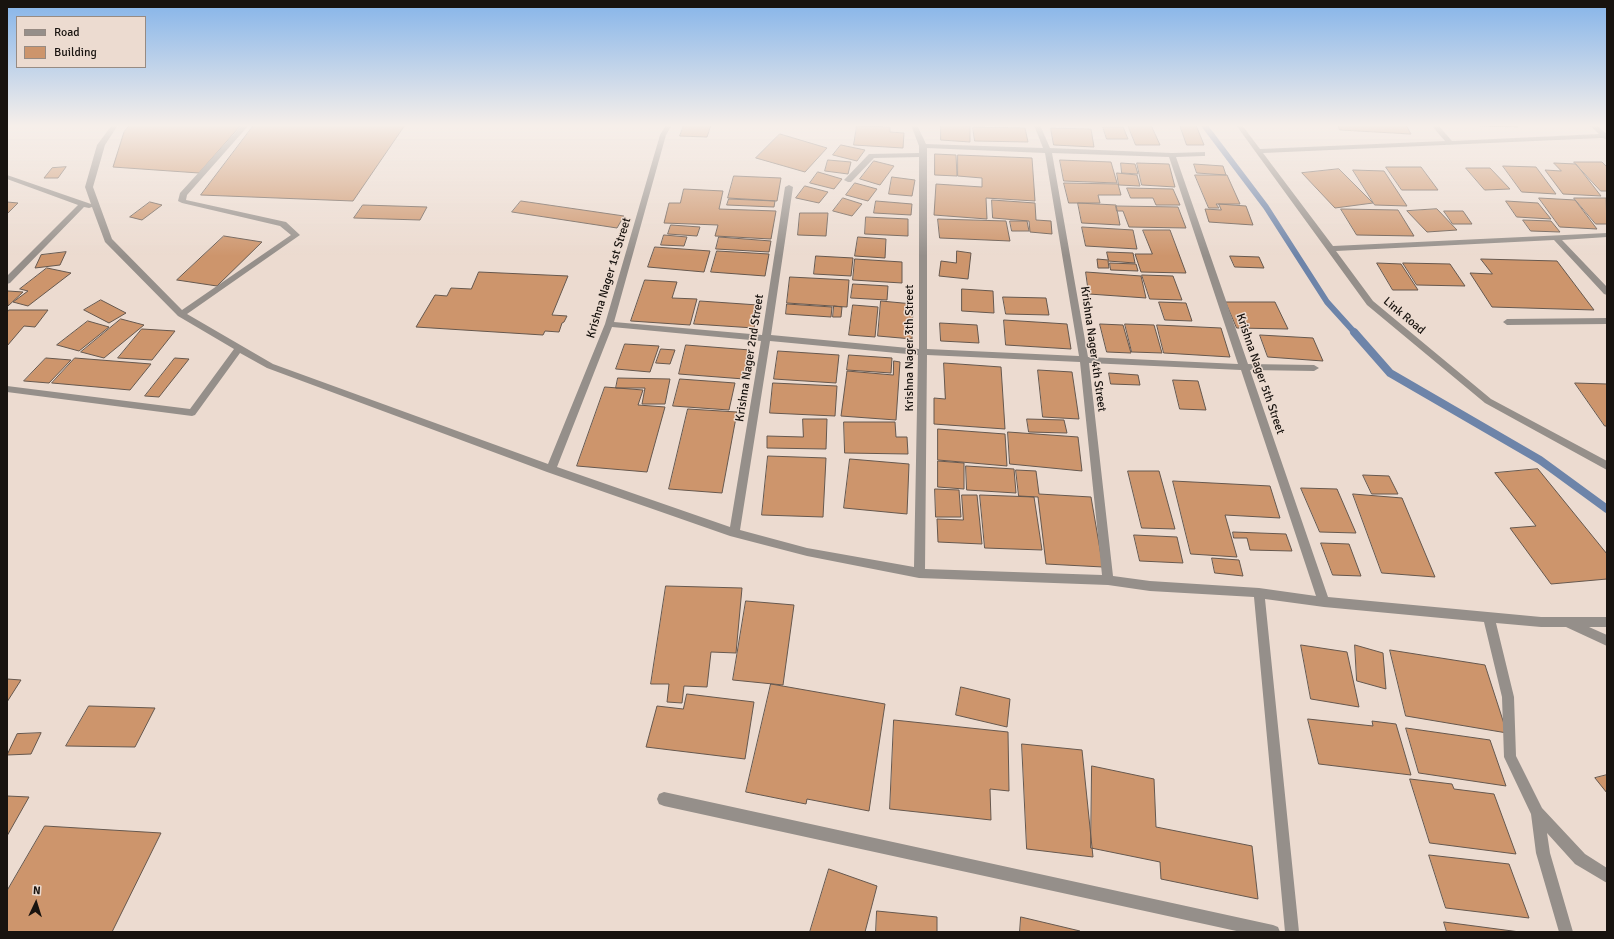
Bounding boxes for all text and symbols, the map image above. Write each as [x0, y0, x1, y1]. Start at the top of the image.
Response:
legend [16, 16, 146, 68]
text: Road [54, 25, 80, 40]
text: Building [54, 45, 97, 60]
street label: Krishna Nager 1st Street [584, 216, 634, 340]
street label: Krishna Nager 3th Street [903, 285, 917, 411]
street label: Krishna Nager 4th Street [1077, 285, 1109, 413]
street label: Krishna Nager 2nd Street [733, 293, 767, 423]
street label: Link Road [1380, 294, 1428, 338]
street label: Krishna Nager 5th Street [1233, 312, 1287, 436]
north arrow [16, 883, 56, 923]
text: N [33, 884, 41, 897]

